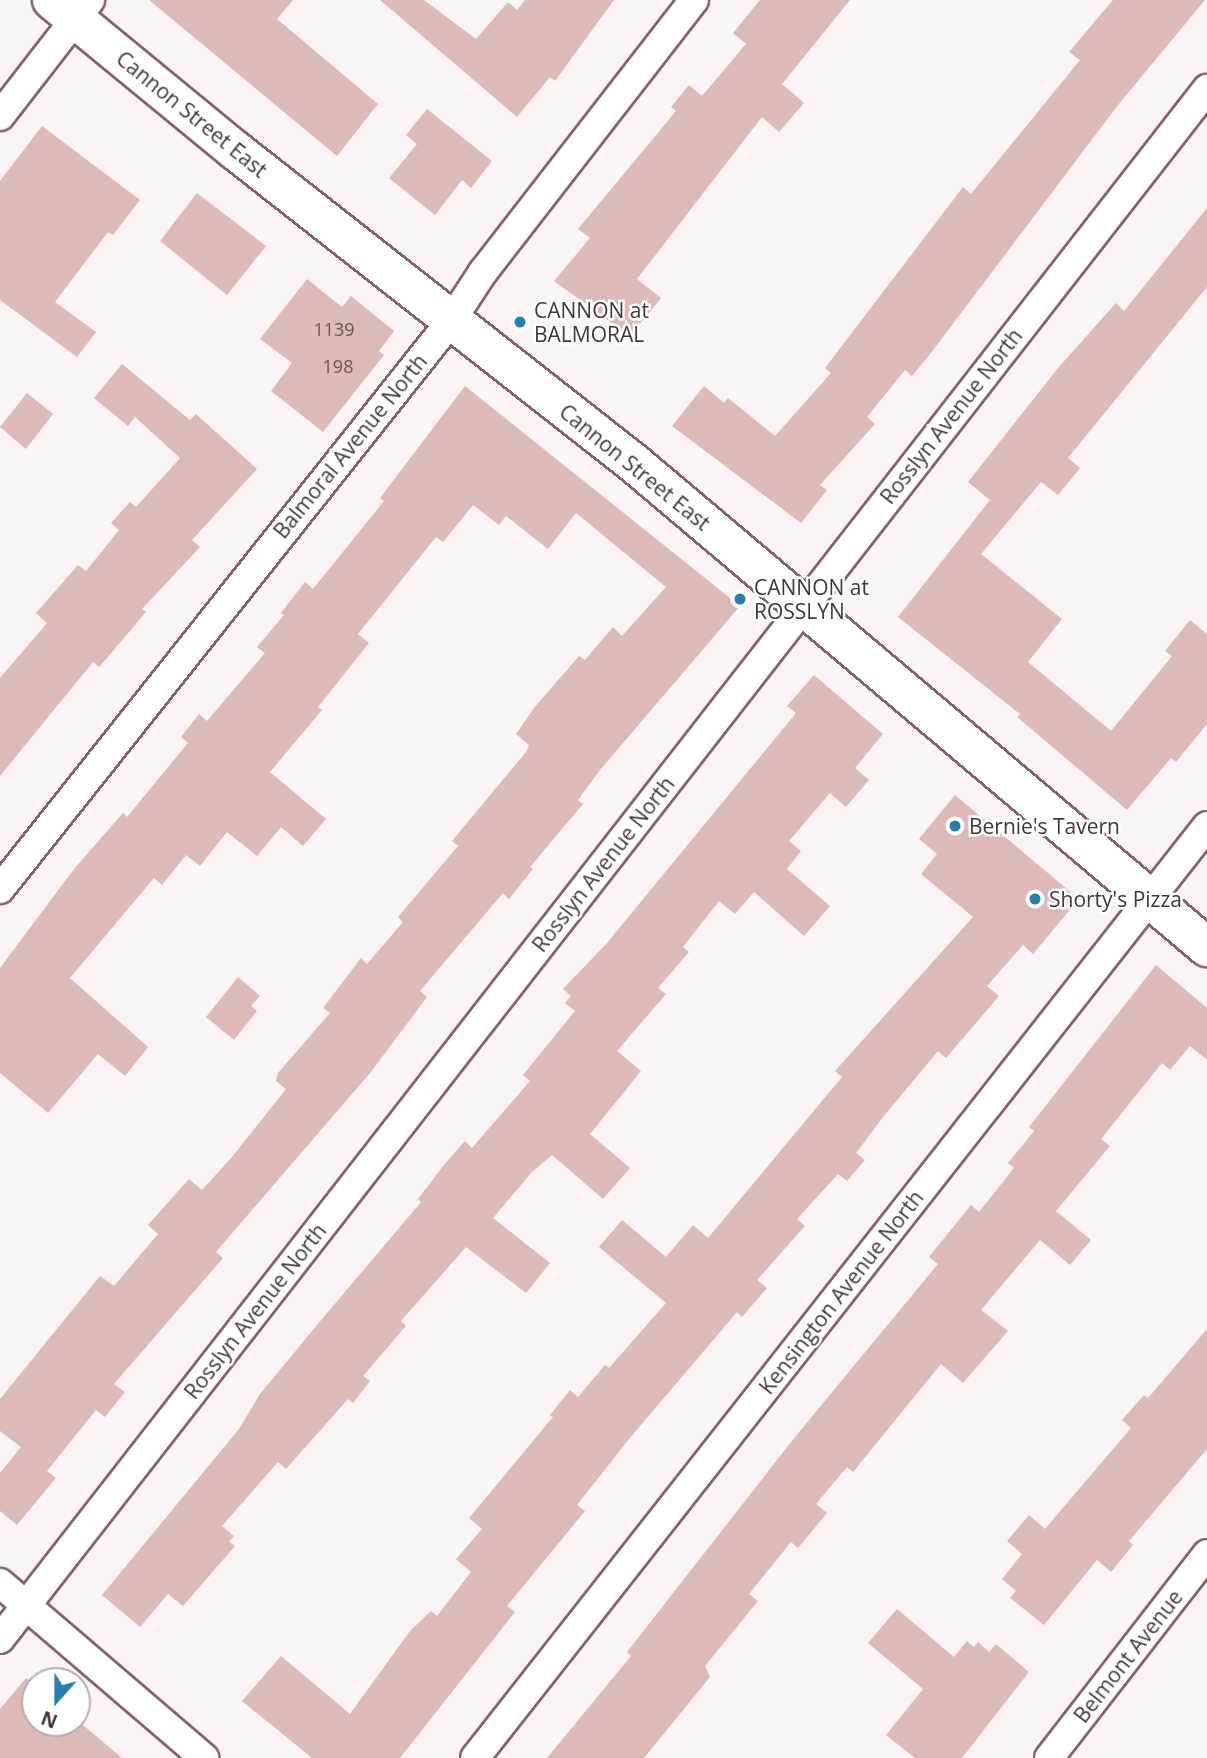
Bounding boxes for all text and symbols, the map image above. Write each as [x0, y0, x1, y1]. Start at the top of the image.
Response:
street label: Cannon Street East [112, 46, 272, 182]
place label: CANNON at BALMORAL [534, 297, 649, 347]
marker: CANNON at BALMORAL [512, 314, 528, 330]
house number: 1139 [313, 318, 355, 340]
street label: Rosslyn Avenue North [875, 323, 1027, 509]
street label: Balmoral Avenue North [268, 349, 432, 543]
house number: 198 [323, 355, 353, 377]
street label: Cannon Street East [555, 399, 715, 535]
place label: CANNON at ROSSLYN [754, 574, 869, 624]
marker: CANNON at ROSSLYN [732, 591, 748, 607]
street label: Rosslyn Avenue North [527, 771, 679, 957]
place label: Bernie's Tavern [969, 813, 1120, 839]
marker: Bernie's Tavern [947, 818, 963, 834]
place label: Shorty's Pizza [1049, 886, 1182, 912]
marker: Shorty's Pizza [1027, 891, 1043, 907]
street label: Kensington Avenue North [754, 1185, 928, 1399]
street label: Rosslyn Avenue North [179, 1218, 331, 1404]
street label: Belmont Avenue [1068, 1585, 1188, 1727]
north arrow [21, 1667, 91, 1737]
text: N [37, 1705, 61, 1735]

